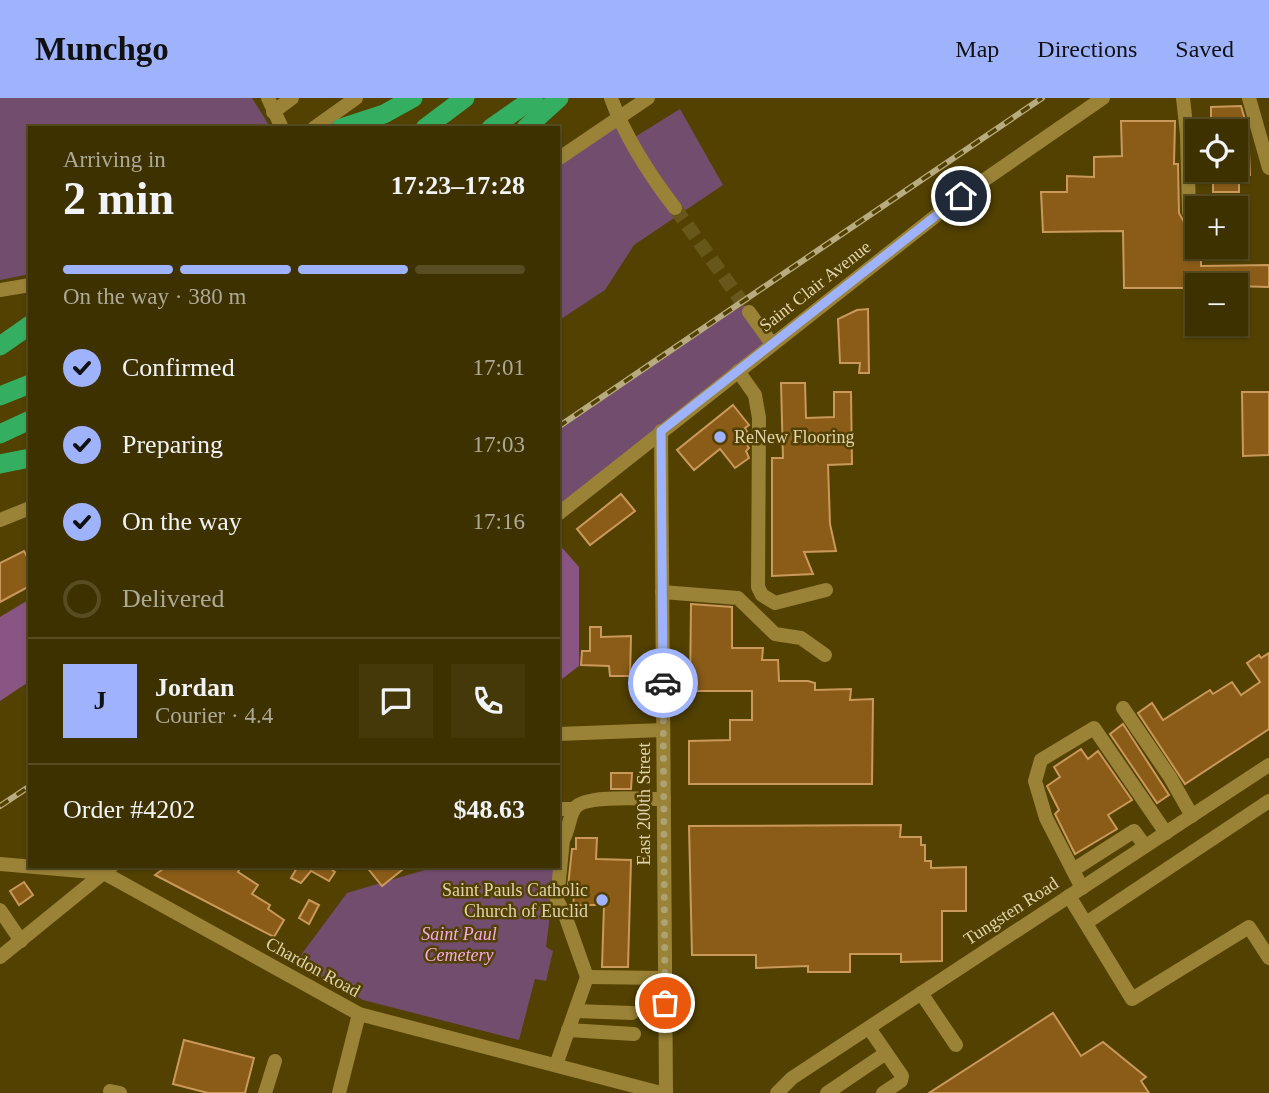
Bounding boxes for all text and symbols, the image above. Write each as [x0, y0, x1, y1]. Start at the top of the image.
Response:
text: Munchgo [35, 31, 169, 67]
text: Map [955, 36, 999, 62]
text: Directions [1037, 36, 1137, 62]
text: Saved [1175, 36, 1234, 62]
map controls [1185, 119, 1248, 336]
button: locate [1185, 119, 1248, 182]
text: Arriving in [63, 147, 166, 172]
pin [931, 166, 991, 226]
text: 17:23–17:28 [391, 171, 525, 200]
text: 2 min [63, 173, 174, 224]
icon: home [942, 177, 980, 215]
button: + [1185, 196, 1248, 259]
street label: Saint Clair Avenue [755, 236, 875, 336]
button: − [1185, 273, 1248, 336]
text: On the way · 380 m [63, 284, 246, 309]
icon: check [63, 349, 101, 387]
text: Confirmed [122, 353, 235, 382]
text: 17:01 [473, 355, 525, 380]
icon: check [63, 426, 101, 464]
place label: ReNew Flooring [734, 427, 855, 447]
marker: ReNew Flooring [712, 429, 728, 445]
text: Preparing [122, 430, 223, 459]
text: 17:03 [473, 432, 525, 457]
icon: check [63, 503, 101, 541]
text: On the way [122, 507, 242, 536]
text: 17:16 [473, 509, 525, 534]
text: Delivered [122, 584, 225, 613]
courier [628, 648, 698, 718]
button: chat [359, 664, 433, 738]
button: phone [451, 664, 525, 738]
icon: car [644, 664, 682, 702]
text: Jordan [155, 673, 234, 702]
text: J [94, 686, 107, 715]
text: Courier · 4.4 [155, 703, 273, 728]
street label: East 200th Street [634, 743, 654, 865]
text: Order #4202 [63, 795, 195, 824]
text: $48.63 [454, 795, 525, 824]
street label: Tungsten Road [960, 873, 1062, 949]
place label: Saint Pauls Catholic Church of Euclid [442, 880, 588, 921]
marker: Saint Pauls Catholic Church of Euclid [594, 892, 610, 908]
park label: Saint Paul Cemetery [421, 924, 497, 965]
street label: Chardon Road [262, 933, 364, 1001]
pin [635, 973, 695, 1033]
icon: bag [646, 984, 684, 1022]

